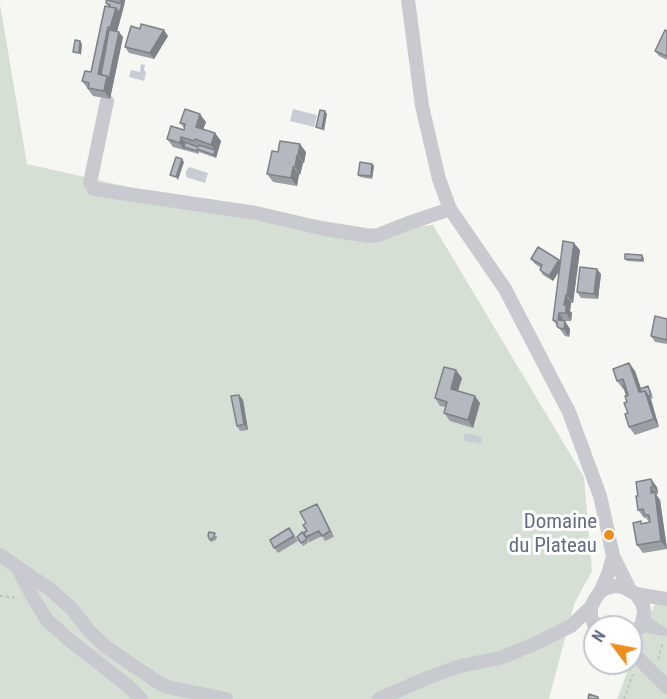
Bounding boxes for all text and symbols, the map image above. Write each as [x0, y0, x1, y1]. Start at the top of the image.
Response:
place label: Domaine du Plateau [509, 510, 597, 560]
marker: Domaine du Plateau [602, 528, 616, 542]
north arrow [583, 615, 643, 675]
text: N [588, 627, 610, 645]

